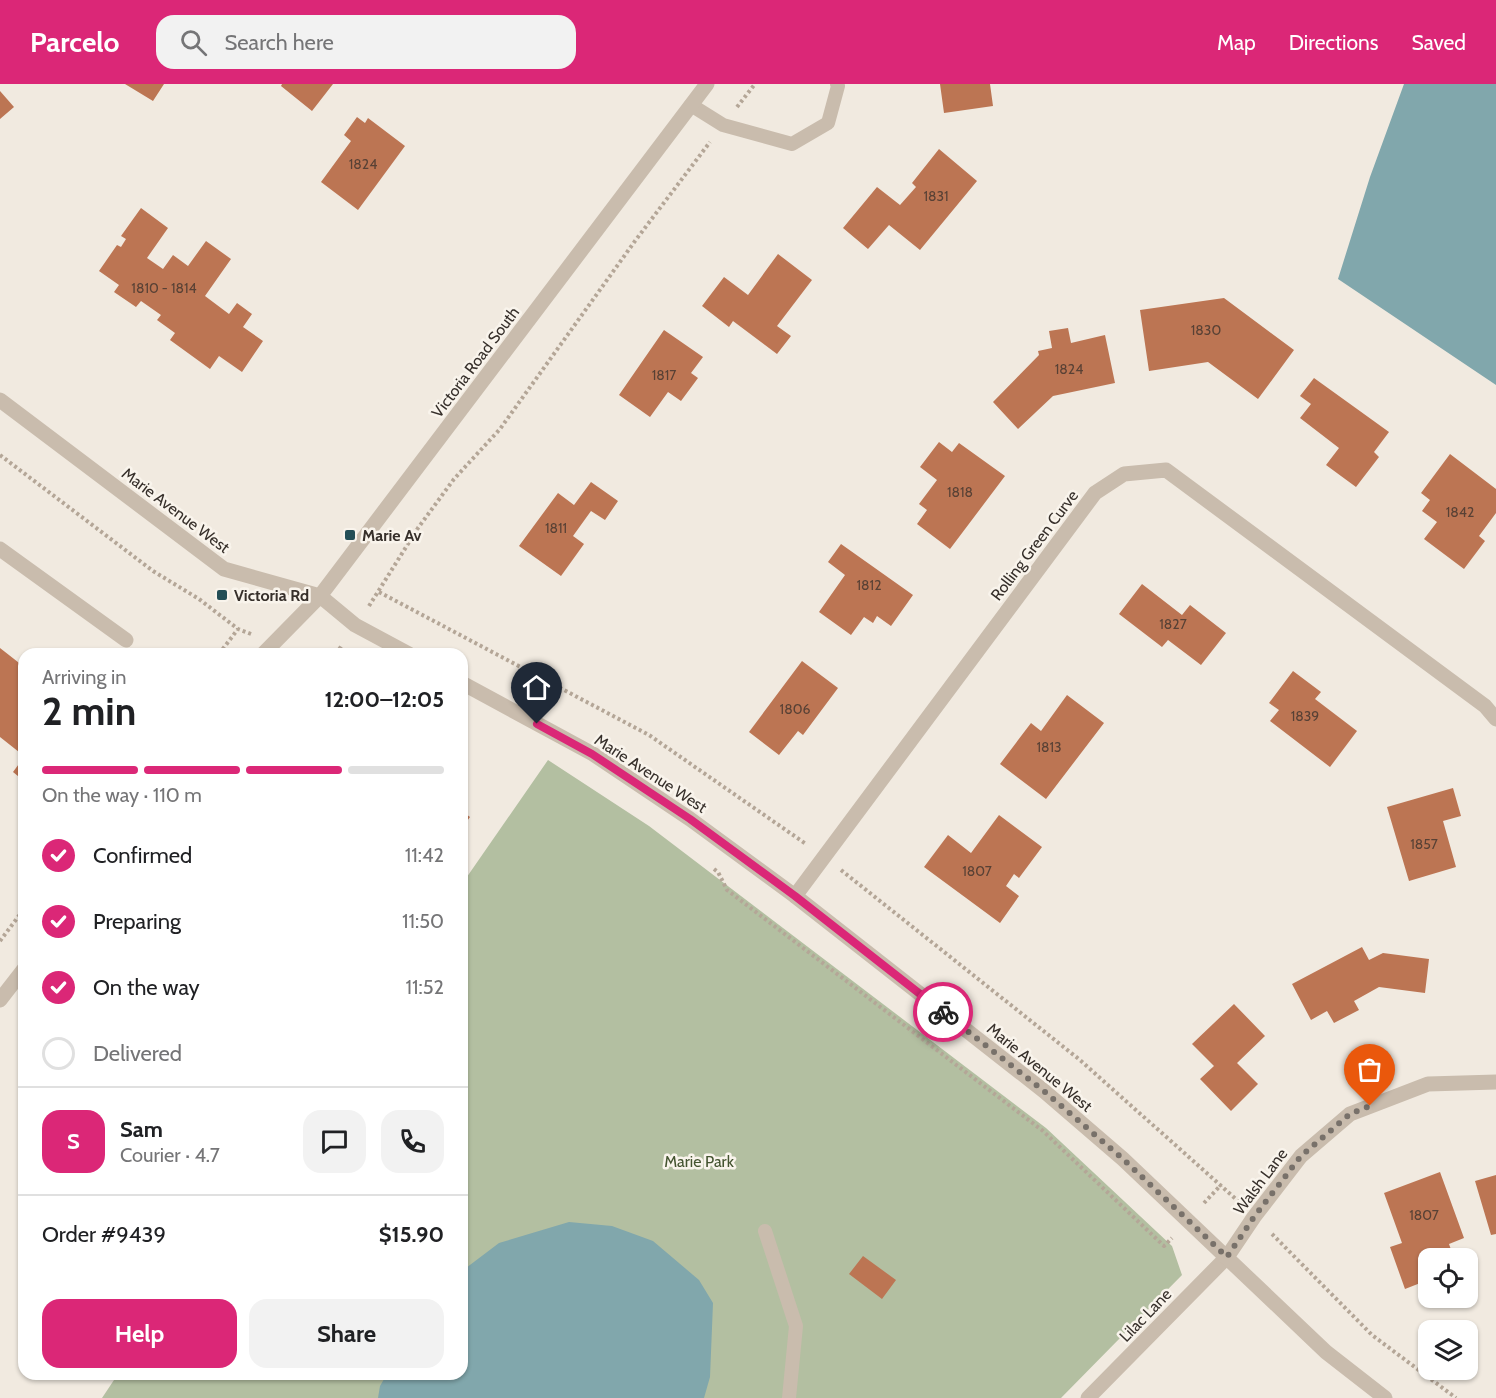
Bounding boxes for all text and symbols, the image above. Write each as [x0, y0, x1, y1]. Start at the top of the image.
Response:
search box [156, 15, 576, 69]
text: Parcelo [30, 25, 120, 59]
icon: search [177, 26, 210, 59]
text: Search here [225, 29, 334, 56]
text: Map [1217, 30, 1256, 55]
text: Directions [1289, 30, 1378, 55]
text: Saved [1411, 30, 1466, 55]
house number: 1824 [349, 155, 377, 173]
house number: 1831 [923, 187, 949, 205]
house number: 1810 - 1814 [131, 279, 197, 297]
street label: Victoria Road South [428, 303, 523, 421]
house number: 1830 [1191, 321, 1221, 339]
house number: 1824 [1055, 360, 1083, 378]
house number: 1817 [652, 366, 676, 384]
street label: Marie Avenue West [118, 464, 234, 557]
house number: 1818 [947, 483, 973, 501]
street label: Rolling Green Curve [987, 486, 1082, 604]
house number: 1842 [1446, 503, 1474, 521]
house number: 1811 [545, 519, 567, 537]
place label: Marie Av [362, 526, 422, 545]
marker: Marie Av [343, 528, 357, 542]
house number: 1812 [857, 576, 881, 594]
place label: Victoria Rd [234, 586, 309, 605]
marker: Victoria Rd [215, 588, 229, 602]
house number: 1827 [1159, 615, 1187, 633]
pin [511, 662, 562, 724]
text: Arriving in [42, 665, 126, 689]
icon: home [520, 671, 553, 704]
text: 12:00–12:05 [324, 686, 444, 713]
text: 2 min [42, 687, 136, 735]
house number: 1806 [780, 700, 810, 718]
house number: 1839 [1291, 707, 1319, 725]
street label: Marie Avenue West [591, 730, 711, 817]
house number: 1813 [1036, 738, 1062, 756]
text: On the way · 110 m [42, 783, 202, 807]
house number: 1857 [1410, 835, 1438, 853]
icon: check [42, 839, 75, 872]
text: Confirmed [93, 842, 192, 869]
text: 11:42 [405, 843, 444, 867]
house number: 1807 [962, 862, 992, 880]
icon: check [42, 905, 75, 938]
text: Preparing [93, 908, 181, 935]
text: 11:50 [402, 909, 444, 933]
icon: check [42, 971, 75, 1004]
text: On the way [93, 974, 200, 1001]
text: 11:52 [406, 975, 444, 999]
courier [913, 982, 973, 1042]
icon: bike [927, 996, 960, 1029]
street label: Marie Avenue West [983, 1019, 1097, 1116]
text: Delivered [93, 1040, 182, 1067]
pin [1344, 1044, 1395, 1106]
icon: bag [1353, 1053, 1386, 1086]
button: chat [303, 1110, 366, 1173]
button: phone [381, 1110, 444, 1173]
text: Sam [120, 1116, 163, 1143]
text: S [67, 1128, 80, 1155]
text: Courier · 4.7 [120, 1143, 220, 1167]
street label: Walsh Lane [1229, 1145, 1291, 1218]
park label: Marie Park [664, 1152, 735, 1171]
house number: 1807 [1409, 1206, 1439, 1224]
text: Order #9439 [42, 1221, 166, 1248]
text: $15.90 [379, 1221, 444, 1248]
map controls [1418, 1248, 1478, 1380]
button: locate [1418, 1248, 1478, 1308]
street label: Lilac Lane [1115, 1285, 1175, 1346]
button: Help [42, 1299, 237, 1368]
button: Share [249, 1299, 444, 1368]
button: layers [1418, 1320, 1478, 1380]

